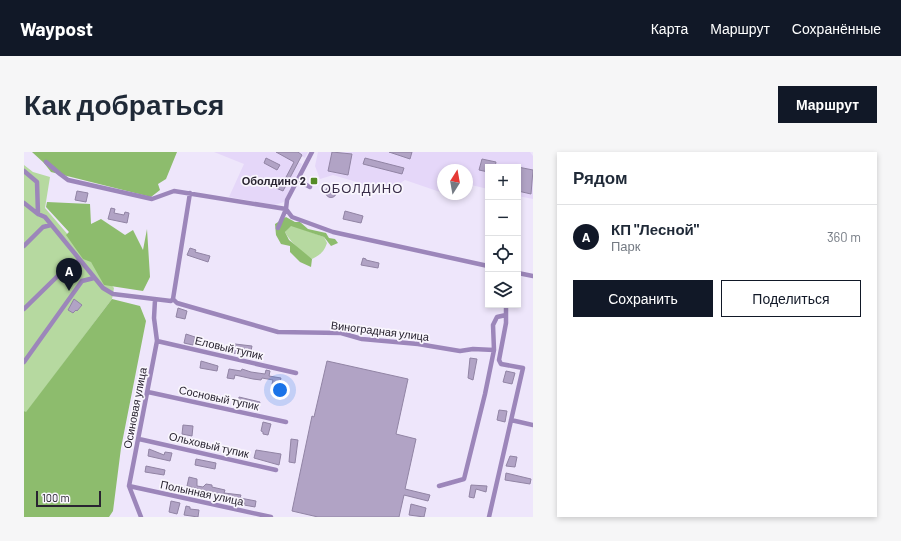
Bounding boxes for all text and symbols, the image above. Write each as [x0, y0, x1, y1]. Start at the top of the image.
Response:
text: Waypost [20, 17, 93, 40]
text: Карта [651, 20, 688, 37]
text: Маршрут [710, 20, 770, 37]
text: Сохранённые [792, 20, 881, 37]
button: Маршрут [778, 86, 877, 123]
text: Как добраться [24, 87, 224, 121]
north arrow [437, 164, 473, 200]
map controls [485, 164, 521, 308]
button: + [485, 164, 521, 200]
text: Рядом [573, 167, 628, 187]
place label: Оболдино 2 [242, 174, 306, 187]
marker: Оболдино 2 [309, 176, 319, 186]
district label: ОБОЛДИНО [321, 180, 403, 196]
button: − [485, 200, 521, 236]
text: КП "Лесной" [611, 220, 699, 238]
text: A [582, 229, 590, 245]
text: 360 m [827, 229, 861, 245]
button: locate [485, 236, 521, 272]
text: Парк [611, 238, 641, 254]
pin: A [56, 258, 82, 291]
button: layers [485, 272, 521, 308]
button: Сохранить [573, 280, 713, 317]
button: Поделиться [721, 280, 861, 317]
street label: Виноградная улица [330, 318, 431, 343]
street label: Еловый тупик [194, 333, 265, 362]
street label: Осиновая улица [120, 365, 149, 450]
your location [270, 380, 290, 400]
street label: Сосновый тупик [178, 383, 260, 412]
street label: Ольховый тупик [168, 429, 251, 460]
street label: Полынная улица [159, 477, 246, 508]
scale bar [36, 489, 101, 508]
text: 100 m [42, 491, 70, 504]

